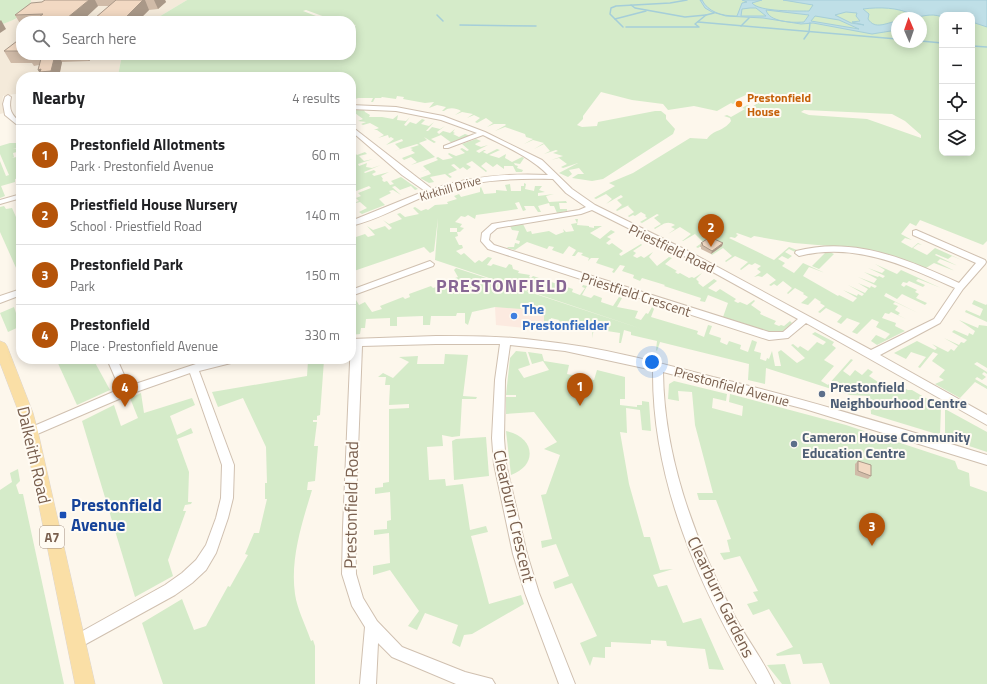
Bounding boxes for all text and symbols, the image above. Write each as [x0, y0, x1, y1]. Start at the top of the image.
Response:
north arrow [891, 12, 927, 48]
map controls [939, 12, 975, 156]
button: + [939, 12, 975, 48]
search box [16, 16, 356, 60]
icon: search [30, 27, 52, 49]
text: Search here [62, 27, 136, 50]
button: − [939, 48, 975, 84]
button: locate [939, 84, 975, 120]
text: Nearby [32, 85, 85, 111]
text: 4 results [292, 88, 340, 108]
place label: Prestonfield House [747, 88, 811, 121]
marker: Prestonfield House [734, 99, 744, 109]
button: layers [939, 120, 975, 156]
text: Prestonfield Allotments [70, 133, 225, 156]
text: 1 [41, 145, 49, 165]
text: 60 m [312, 145, 340, 165]
text: Park · Prestonfield Avenue [70, 156, 214, 176]
street label: Kirkhill Drive [417, 170, 483, 206]
text: Priestfield House Nursery [70, 193, 237, 216]
text: 2 [41, 205, 49, 225]
text: 140 m [304, 205, 340, 225]
pin: 2 [698, 214, 724, 247]
text: School · Priestfield Road [70, 216, 202, 236]
street label: Priestfield Road [625, 218, 719, 278]
text: Prestonfield Park [70, 253, 183, 276]
text: 3 [41, 265, 49, 285]
text: 150 m [304, 265, 340, 285]
street label: Priestfield Crescent [578, 266, 694, 322]
district label: PRESTONFIELD [436, 272, 568, 299]
text: Park [70, 276, 95, 296]
place label: The Prestonfielder [522, 298, 609, 335]
marker: The Prestonfielder [509, 311, 519, 321]
text: Prestonfield [70, 313, 150, 336]
text: 4 [41, 325, 49, 345]
text: 330 m [304, 325, 340, 345]
text: Place · Prestonfield Avenue [70, 336, 218, 356]
your location [642, 352, 662, 372]
street label: Prestonfield Avenue [672, 360, 792, 412]
pin: 1 [567, 373, 593, 406]
pin: 4 [112, 374, 138, 407]
place label: Prestonfield Neighbourhood Centre [830, 376, 967, 413]
marker: Prestonfield Neighbourhood Centre [817, 389, 827, 399]
street label: Dalkeith Road [10, 404, 58, 506]
place label: Cameron House Community Education Centre [802, 426, 970, 463]
marker: Cameron House Community Education Centre [789, 439, 799, 449]
street label: Prestonfield Road [337, 441, 365, 569]
street label: Clearburn Crescent [486, 447, 542, 585]
place label: Prestonfield Avenue [71, 492, 162, 538]
marker: Prestonfield Avenue [58, 510, 68, 520]
pin: 3 [859, 513, 885, 546]
road number: A7 [40, 526, 64, 548]
street label: Clearburn Gardens [680, 532, 762, 662]

